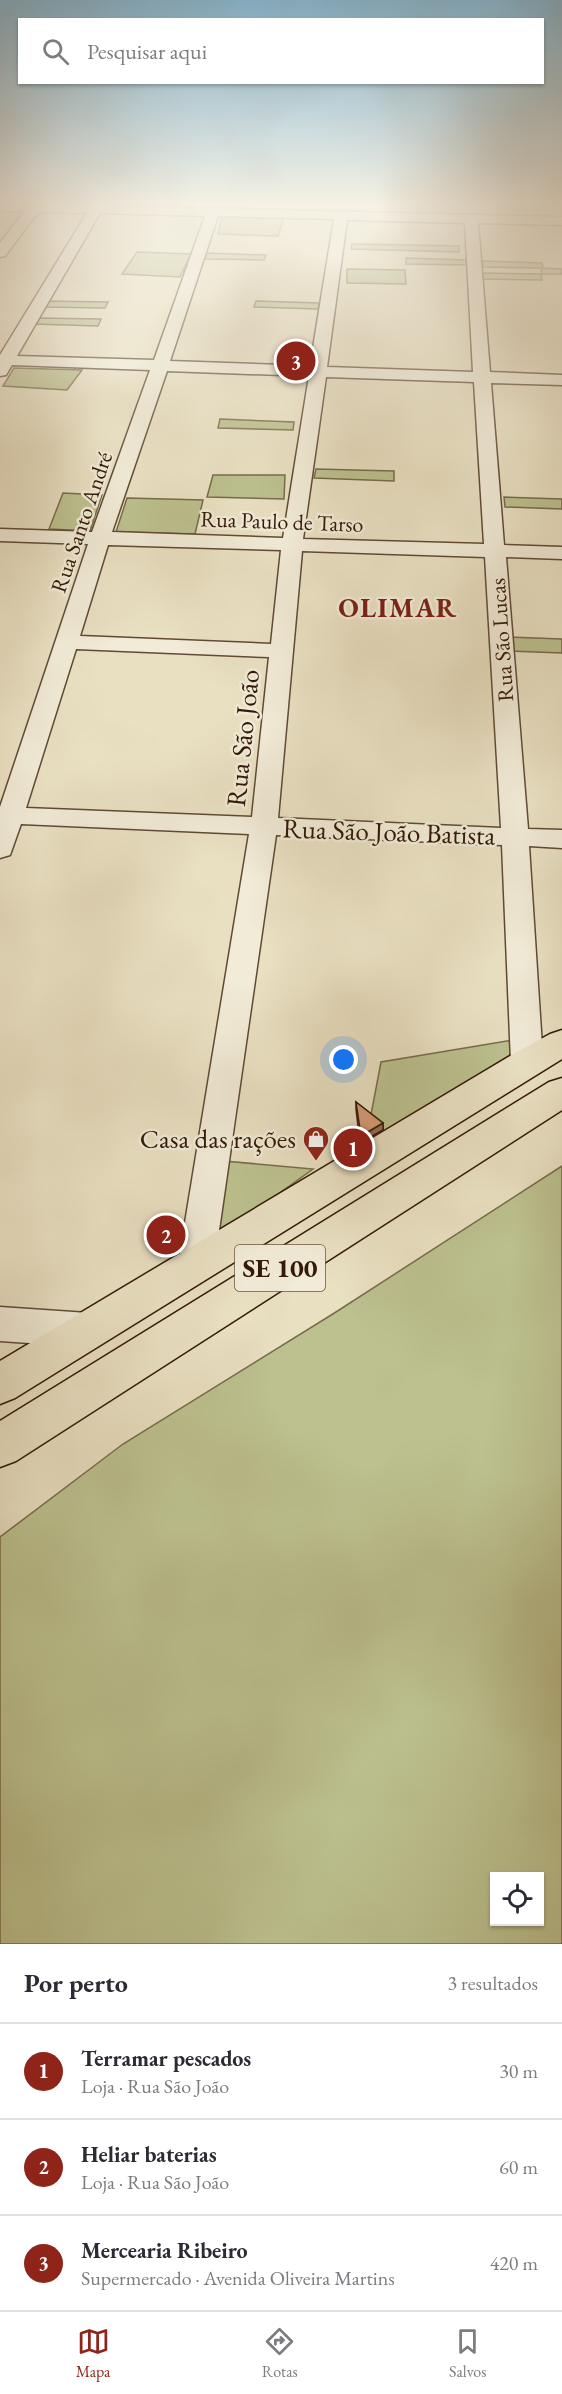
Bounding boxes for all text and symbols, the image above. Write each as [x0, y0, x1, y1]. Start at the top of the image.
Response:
search box [18, 18, 544, 84]
icon: search [39, 35, 72, 68]
text: Pesquisar aqui [87, 37, 207, 66]
pin: 3 [276, 338, 316, 384]
street label: Rua Santo André [44, 447, 119, 596]
street label: Rua Paulo de Tarso [200, 504, 364, 539]
street label: Rua São Lucas [483, 577, 520, 703]
district label: OLIMAR [338, 590, 458, 625]
street label: Rua São João [218, 668, 267, 808]
street label: Rua São João Batista [282, 810, 496, 853]
your location [329, 1045, 358, 1074]
place label: Casa das rações [140, 1121, 296, 1156]
shop icon: Casa das rações [301, 1124, 331, 1162]
pin: 1 [334, 1126, 372, 1170]
pin: 2 [146, 1212, 186, 1258]
road number: SE 100 [235, 1245, 325, 1291]
map controls [490, 1872, 544, 1926]
button: locate [490, 1872, 544, 1926]
text: Por perto [24, 1966, 128, 2000]
text: 3 resultados [447, 1970, 538, 1996]
text: Terramar pescados [81, 2044, 251, 2073]
text: 1 [38, 2058, 49, 2084]
text: 30 m [499, 2058, 538, 2084]
text: Loja · Rua São João [81, 2073, 229, 2099]
text: Heliar baterias [81, 2140, 217, 2169]
text: 2 [38, 2154, 49, 2180]
text: 60 m [499, 2154, 538, 2180]
text: Loja · Rua São João [81, 2169, 229, 2195]
text: Mercearia Ribeiro [81, 2236, 248, 2265]
text: 3 [38, 2250, 49, 2276]
text: 420 m [490, 2250, 538, 2276]
text: Supermercado · Avenida Oliveira Martins [81, 2265, 395, 2291]
tab: Mapa [76, 2325, 111, 2382]
tab: Rotas [262, 2325, 298, 2382]
tab: Salvos [449, 2325, 486, 2382]

